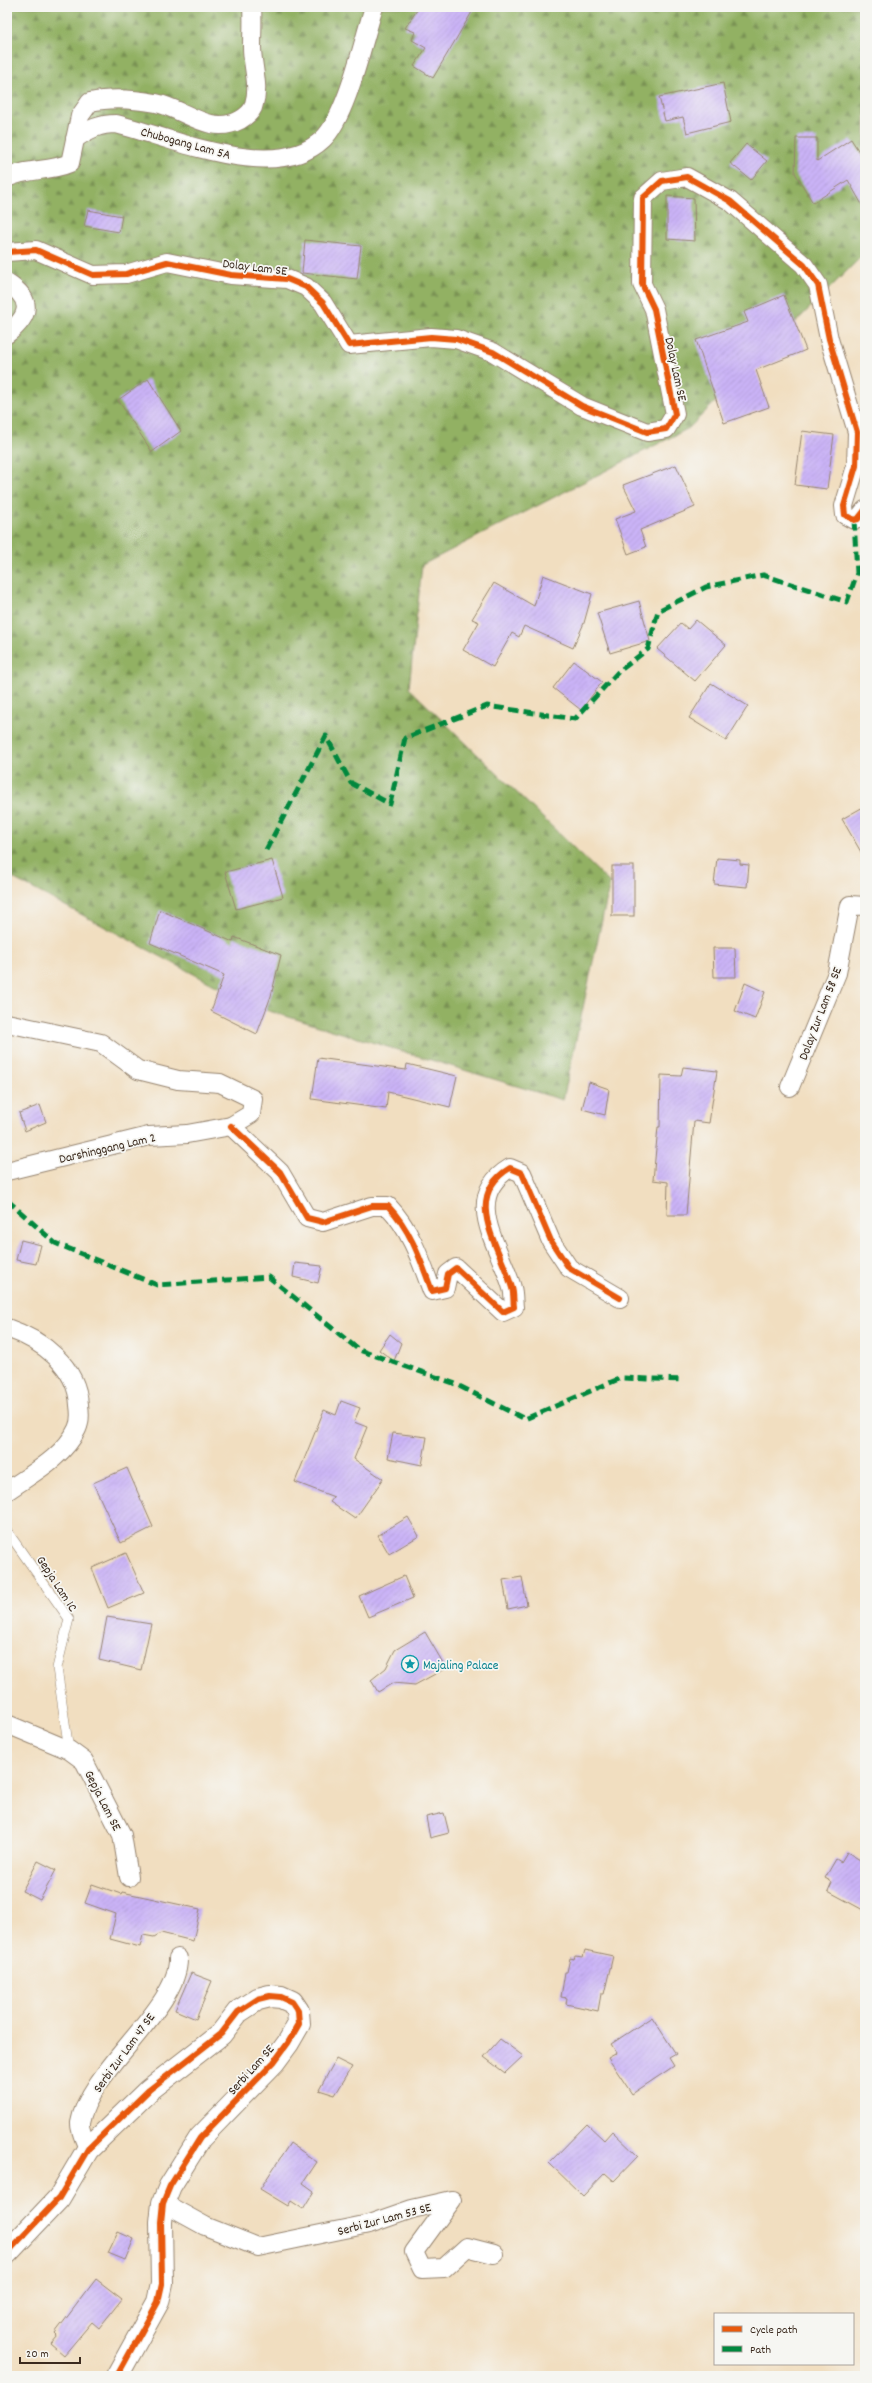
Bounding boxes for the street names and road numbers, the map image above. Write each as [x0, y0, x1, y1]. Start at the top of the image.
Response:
street label: Chubogang Lam 5A [138, 123, 232, 166]
street label: Dolay Lam SE [221, 255, 288, 282]
street label: Dolay Lam SE [659, 336, 691, 403]
street label: Dolay Zur Lam 58 SE [795, 965, 848, 1063]
street label: Darshinggang Lam 2 [57, 1129, 158, 1170]
street label: Gepja Lam 1C [31, 1553, 81, 1617]
street label: Gepja Lam SE [78, 1768, 125, 1835]
street label: Serbi Zur Lam 47 SE [89, 2010, 161, 2097]
street label: Serbi Lam SE [224, 2041, 280, 2100]
street label: Serbi Zur Lam 53 SE [336, 2199, 434, 2242]

